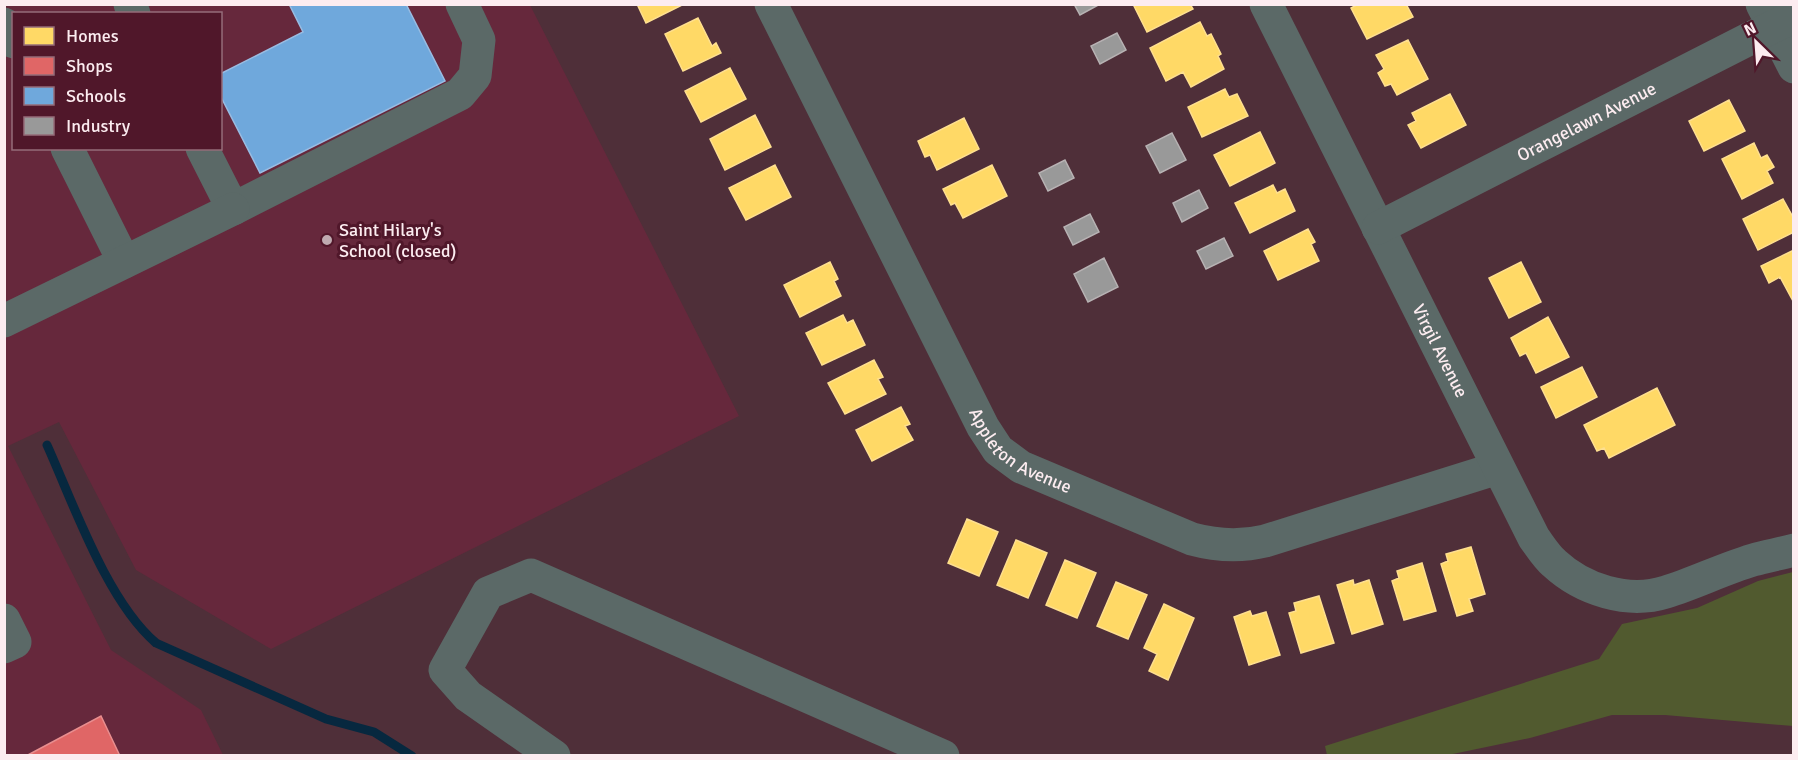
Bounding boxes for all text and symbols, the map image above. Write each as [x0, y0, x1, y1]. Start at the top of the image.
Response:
legend [12, 12, 222, 150]
north arrow [1726, 12, 1786, 72]
text: N [1741, 18, 1759, 41]
text: Homes [66, 25, 119, 47]
text: Shops [66, 55, 113, 77]
street label: Orangelawn Avenue [1513, 77, 1660, 166]
text: Schools [66, 85, 126, 107]
text: Industry [66, 115, 131, 137]
place label: Saint Hilary's School (closed) [339, 219, 457, 262]
marker: Saint Hilary's School (closed) [320, 233, 334, 247]
street label: Virgil Avenue [1407, 300, 1473, 401]
street label: Appleton Avenue [964, 404, 1075, 498]

